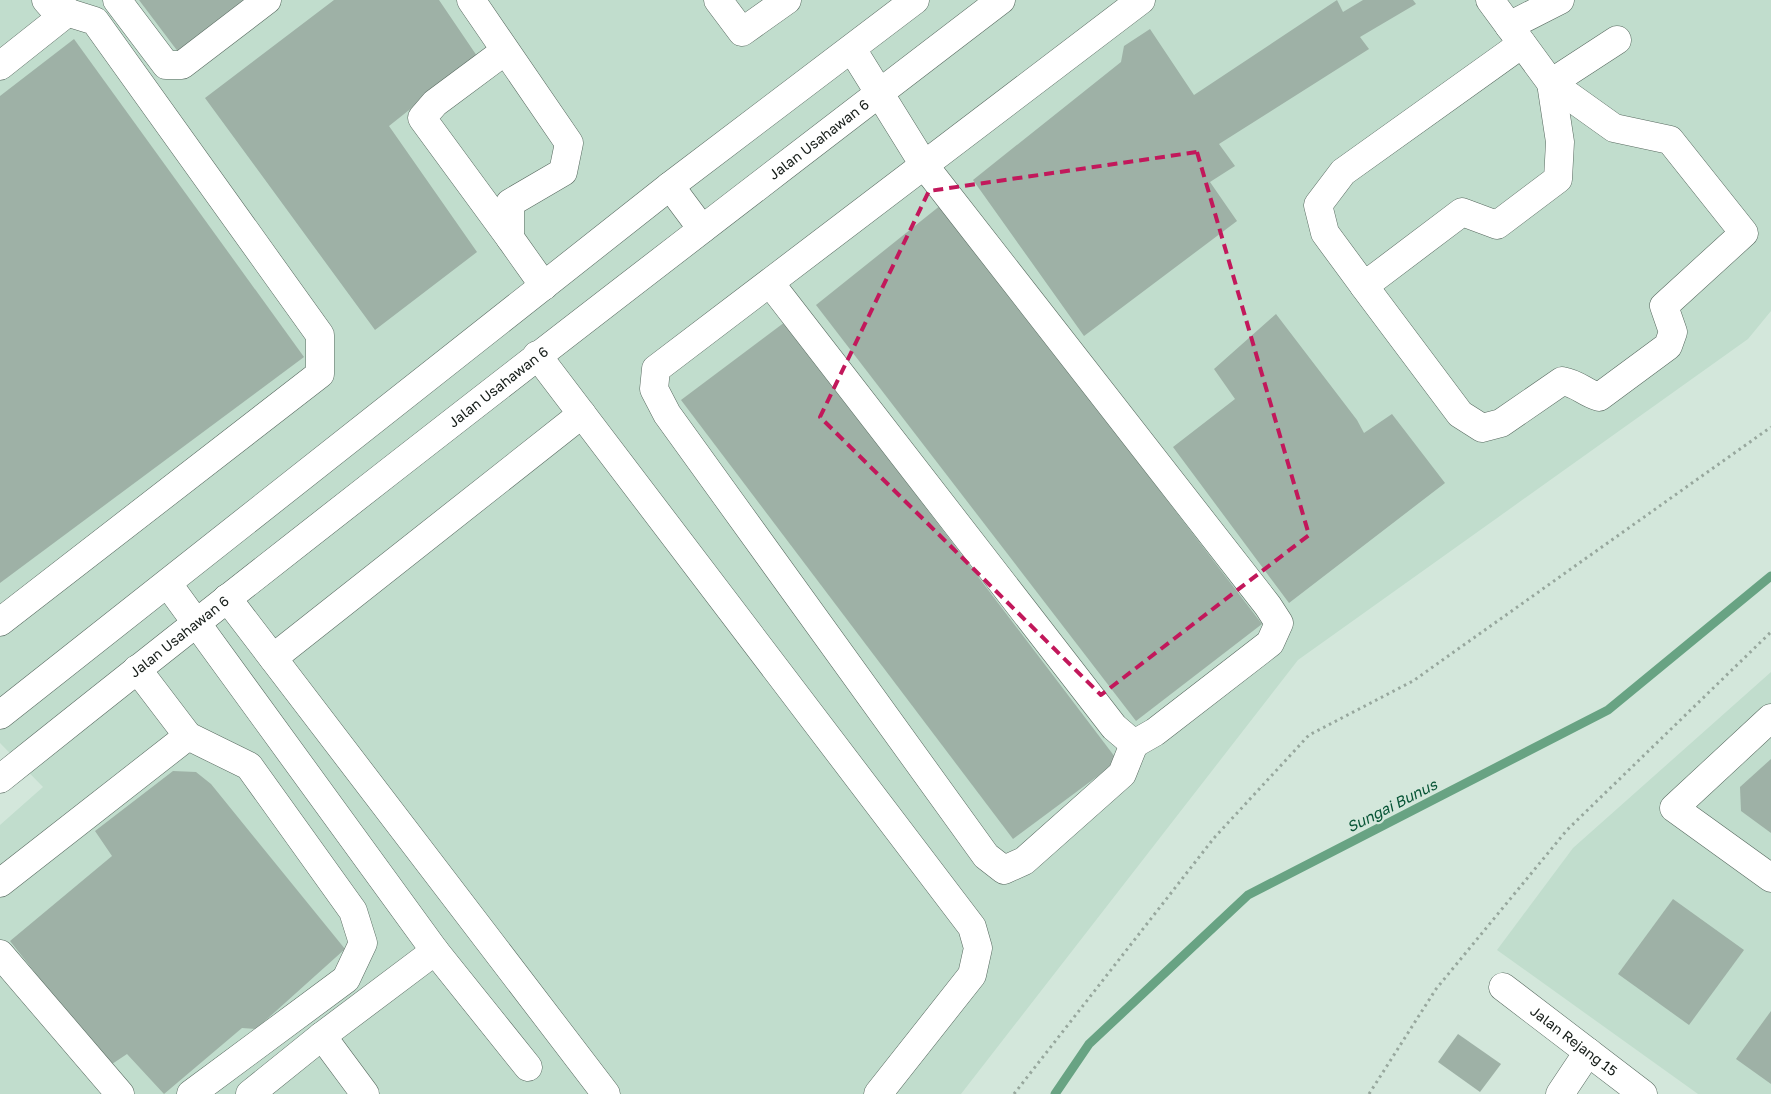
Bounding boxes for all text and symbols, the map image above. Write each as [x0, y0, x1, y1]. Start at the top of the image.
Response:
street label: Jalan Usahawan 6 [765, 95, 872, 183]
street label: Jalan Usahawan 6 [445, 342, 551, 431]
street label: Jalan Usahawan 6 [126, 592, 232, 681]
water label: Sungai Bunus [1343, 774, 1441, 836]
street label: Jalan Rejang 15 [1527, 1002, 1621, 1079]

